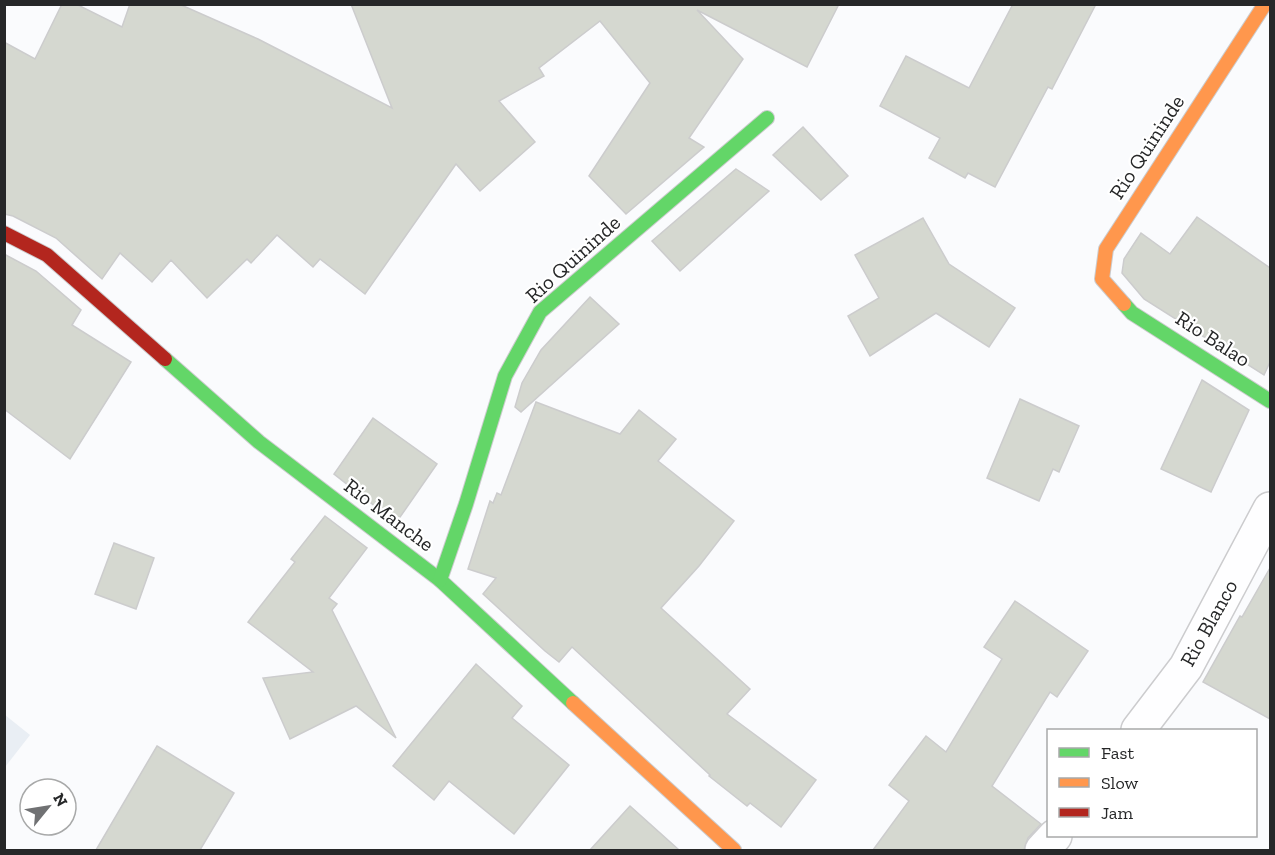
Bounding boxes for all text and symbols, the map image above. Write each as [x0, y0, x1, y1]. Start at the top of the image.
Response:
street label: Rio Quininde [1104, 90, 1189, 203]
street label: Rio Quininde [520, 209, 625, 308]
street label: Rio Balao [1171, 305, 1255, 372]
street label: Rio Manche [339, 473, 439, 557]
street label: Rio Blanco [1175, 575, 1243, 670]
legend [1047, 729, 1257, 837]
text: Fast [1101, 742, 1134, 764]
text: Slow [1101, 772, 1138, 794]
north arrow [18, 777, 78, 837]
text: N [49, 790, 72, 810]
text: Jam [1101, 802, 1133, 824]

